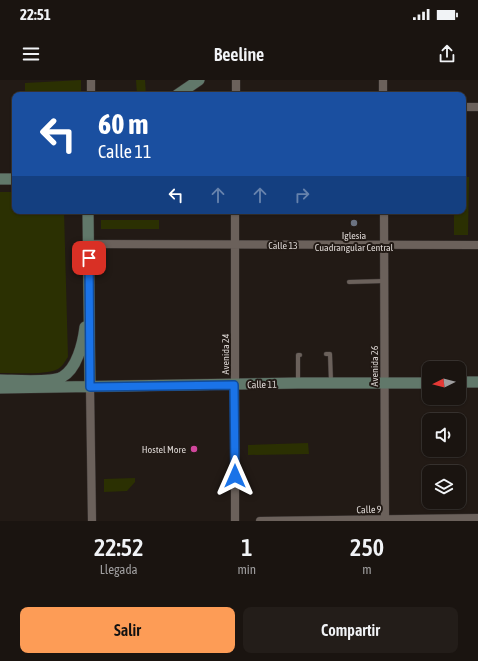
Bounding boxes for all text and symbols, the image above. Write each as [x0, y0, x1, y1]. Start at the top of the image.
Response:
text: 22:51 [20, 6, 51, 23]
icon: menu [20, 43, 42, 65]
icon: share [436, 43, 458, 65]
text: Beeline [214, 44, 264, 65]
icon: left [32, 108, 84, 160]
text: 60 m [98, 108, 148, 140]
text: Calle 11 [98, 141, 151, 162]
icon: left [165, 184, 187, 206]
icon: ahead [207, 184, 229, 206]
icon: ahead [249, 184, 271, 206]
icon: right [291, 184, 313, 206]
marker: Iglesia Cuadrangular Central [349, 218, 359, 228]
place label: Iglesia Cuadrangular Central [315, 230, 394, 253]
street label: Calle 13 [268, 240, 298, 251]
pin [72, 241, 106, 275]
icon: arrive [78, 247, 100, 269]
street label: Avenida 24 [220, 333, 231, 374]
street label: Avenida 26 [369, 345, 380, 386]
north arrow [422, 361, 466, 405]
map controls [422, 361, 466, 509]
street label: Calle 11 [247, 379, 277, 390]
button: sound [422, 413, 466, 457]
place label: Hostel More [142, 444, 186, 455]
marker: Hostel More [189, 444, 199, 454]
position arrow [214, 455, 256, 497]
button: layers [422, 465, 466, 509]
street label: Calle 9 [356, 504, 382, 515]
text: 22:52 [94, 534, 143, 561]
text: 1 [241, 534, 252, 561]
text: 250 [350, 534, 384, 561]
text: Llegada [100, 562, 138, 577]
text: min [237, 562, 256, 577]
text: m [362, 562, 372, 577]
button: Salir [20, 607, 235, 653]
button: Compartir [243, 607, 458, 653]

